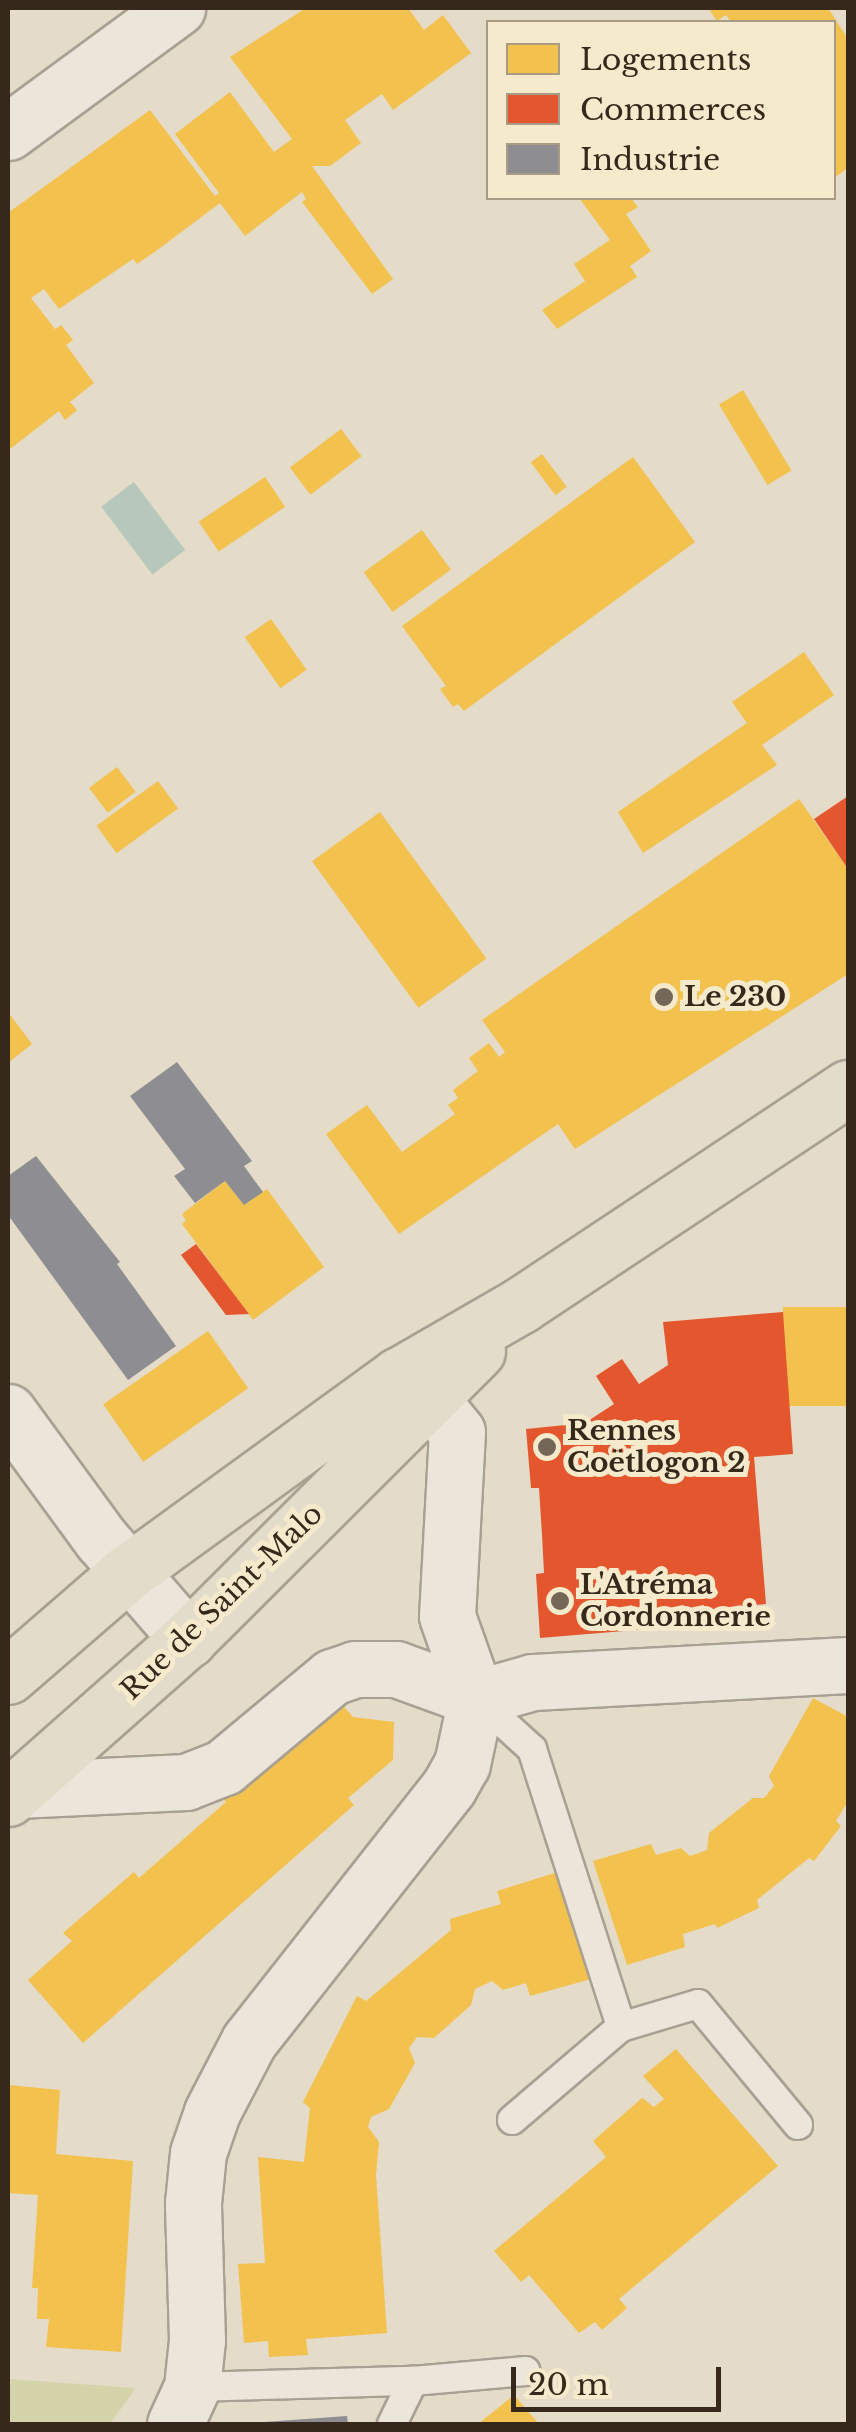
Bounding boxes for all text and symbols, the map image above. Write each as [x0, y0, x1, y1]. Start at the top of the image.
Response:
legend [486, 20, 836, 200]
text: Logements [580, 41, 751, 78]
text: Commerces [580, 91, 766, 128]
text: Industrie [580, 141, 720, 178]
place label: Le 230 [684, 980, 786, 1014]
marker: Le 230 [653, 986, 675, 1008]
place label: Rennes Coëtlogon 2 [567, 1414, 745, 1480]
marker: Rennes Coëtlogon 2 [536, 1436, 558, 1458]
street label: Rue de Saint-Malo [114, 1497, 330, 1707]
place label: L'Atréma Cordonnerie [580, 1568, 771, 1634]
marker: L'Atréma Cordonnerie [549, 1590, 571, 1612]
scale bar [516, 2347, 726, 2409]
text: 20 m [528, 2366, 609, 2403]

